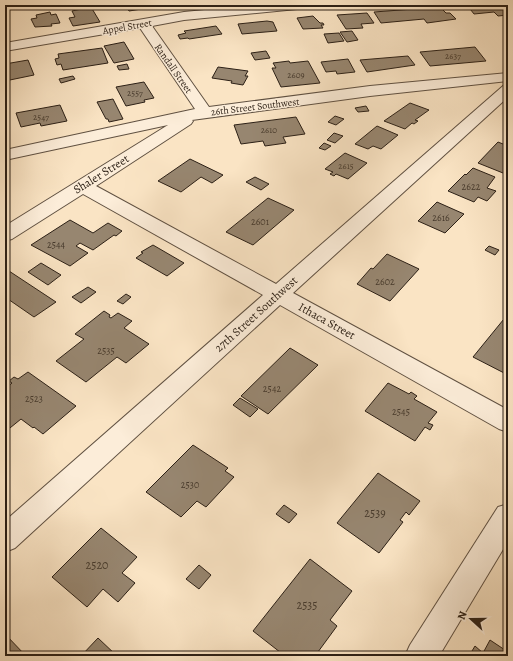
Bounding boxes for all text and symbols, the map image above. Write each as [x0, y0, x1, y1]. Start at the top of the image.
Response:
street label: Appel Street [100, 16, 154, 38]
street label: Randall Street [152, 41, 196, 96]
house number: 2637 [445, 50, 461, 62]
house number: 2609 [287, 69, 305, 81]
house number: 2557 [127, 87, 143, 99]
street label: 26th Street Southwest [210, 95, 301, 118]
house number: 2547 [33, 111, 49, 123]
house number: 2610 [261, 124, 277, 136]
street label: Shaler Street [70, 150, 132, 197]
house number: 2615 [338, 160, 354, 172]
house number: 2622 [462, 180, 481, 193]
house number: 2616 [432, 211, 450, 224]
house number: 2601 [251, 215, 270, 228]
house number: 2544 [47, 238, 66, 251]
street label: 27th Street Southwest [211, 272, 301, 356]
house number: 2602 [375, 275, 395, 288]
street label: Ithaca Street [296, 299, 358, 343]
house number: 2535 [97, 344, 115, 357]
house number: 2542 [263, 382, 281, 395]
house number: 2523 [25, 392, 43, 405]
house number: 2545 [392, 405, 410, 418]
house number: 2530 [181, 478, 199, 491]
house number: 2539 [364, 505, 386, 521]
house number: 2520 [86, 557, 108, 573]
house number: 2535 [296, 597, 318, 613]
north arrow [451, 599, 491, 639]
text: N [454, 609, 471, 622]

